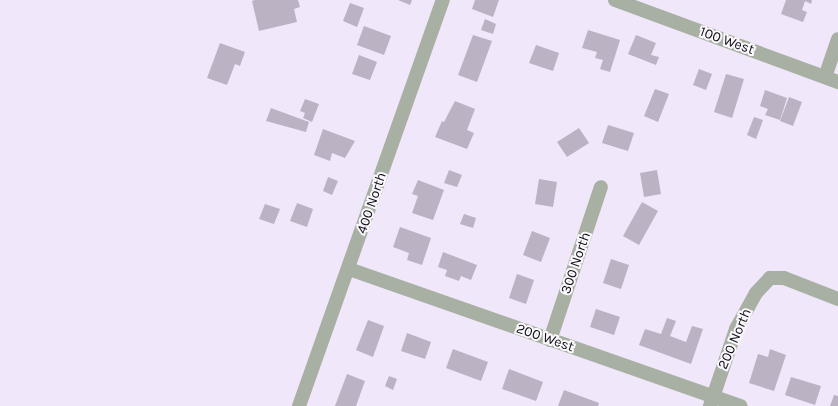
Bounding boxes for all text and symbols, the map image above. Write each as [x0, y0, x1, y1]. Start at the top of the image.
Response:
street label: 100 West [698, 23, 756, 59]
street label: 400 North [354, 170, 390, 236]
street label: 300 North [558, 230, 594, 296]
street label: 200 North [715, 306, 755, 372]
street label: 200 West [514, 320, 576, 356]

